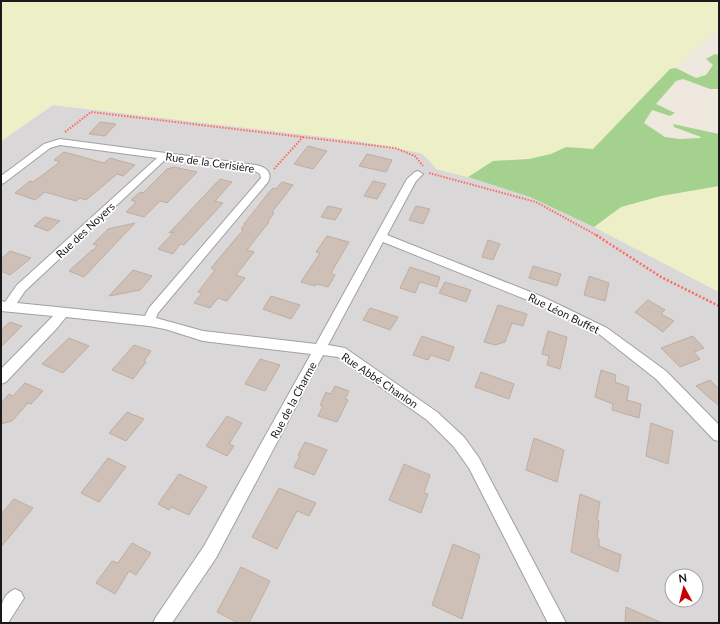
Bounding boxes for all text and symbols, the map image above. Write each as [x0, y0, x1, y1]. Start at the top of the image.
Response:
street label: Rue de la Cerisière [165, 149, 255, 175]
street label: Rue des Noyers [53, 199, 117, 260]
street label: Rue Léon Buffet [526, 290, 602, 336]
street label: Rue Abbé Chanlon [339, 350, 421, 410]
street label: Rue de la Charme [267, 359, 319, 441]
north arrow [664, 568, 704, 608]
text: N [678, 571, 688, 585]

